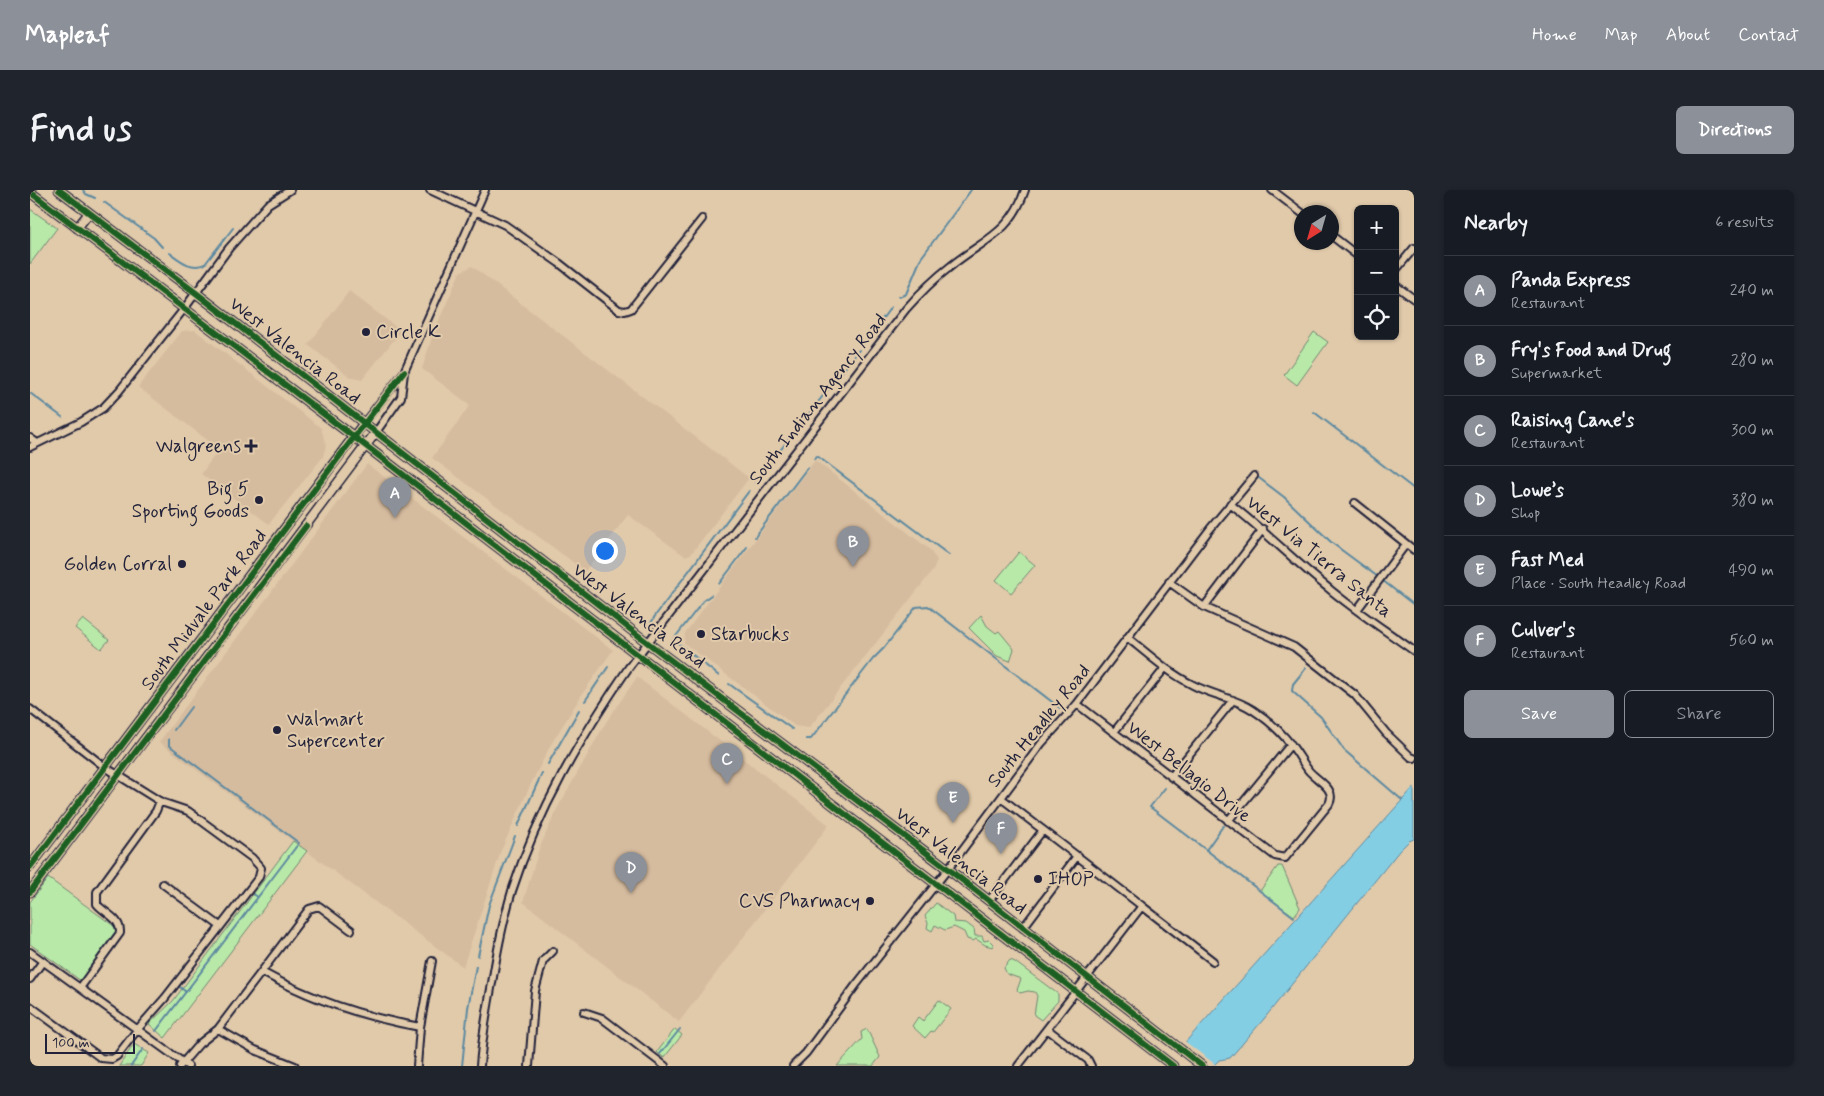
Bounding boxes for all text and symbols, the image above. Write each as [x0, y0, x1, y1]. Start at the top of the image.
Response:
text: Mapleaf [25, 20, 110, 51]
text: Home [1532, 23, 1577, 47]
text: Map [1605, 23, 1638, 47]
text: About [1666, 23, 1710, 47]
text: Contact [1738, 23, 1799, 47]
button: Directions [1676, 106, 1794, 154]
text: Find us [30, 107, 132, 153]
north arrow [1294, 205, 1339, 250]
map controls [1354, 205, 1399, 340]
button: + [1354, 205, 1399, 250]
text: Nearby [1464, 209, 1528, 237]
text: 6 results [1715, 212, 1774, 233]
button: − [1354, 250, 1399, 295]
text: Panda Express [1511, 268, 1631, 293]
text: A [1475, 280, 1485, 301]
text: 240 m [1730, 280, 1774, 301]
street label: West Valencia Road [224, 292, 366, 410]
text: Restaurant [1511, 293, 1585, 314]
button: locate [1354, 295, 1399, 340]
street label: South Indian Agency Road [743, 308, 894, 490]
place label: Circle K [376, 320, 441, 345]
marker: Circle K [360, 326, 372, 338]
text: Fry's Food and Drug [1511, 338, 1671, 363]
text: B [1475, 350, 1485, 371]
text: 280 m [1731, 350, 1774, 371]
text: Supermarket [1511, 363, 1602, 384]
text: Raising Cane's [1511, 408, 1634, 433]
text: C [1474, 420, 1486, 441]
text: 300 m [1731, 420, 1774, 441]
text: Restaurant [1511, 433, 1585, 454]
place label: Walgreens [156, 434, 241, 461]
marker: Walgreens [245, 440, 257, 452]
place label: Big 5 Sporting Goods [132, 477, 249, 527]
pin: A [379, 477, 411, 518]
text: Lowe’s [1511, 478, 1564, 503]
street label: West Via Tierra Santa [1241, 490, 1397, 624]
text: D [1474, 490, 1486, 511]
text: 380 m [1731, 490, 1774, 511]
marker: Big 5 Sporting Goods [253, 494, 265, 506]
text: Shop [1511, 503, 1540, 524]
street label: South Midvale Park Road [135, 525, 273, 695]
pin: B [837, 526, 869, 567]
your location [592, 538, 618, 564]
text: Fast Med [1511, 548, 1584, 573]
place label: Golden Corral [63, 552, 172, 577]
marker: Golden Corral [176, 558, 188, 570]
street label: West Valencia Road [567, 558, 711, 674]
text: E [1475, 560, 1485, 581]
text: 490 m [1728, 560, 1774, 581]
text: Place · South Headley Road [1511, 573, 1686, 594]
text: Culver's [1511, 618, 1575, 643]
place label: Starbucks [711, 622, 790, 647]
marker: Starbucks [695, 628, 707, 640]
text: F [1476, 630, 1484, 651]
text: 560 m [1729, 630, 1774, 651]
text: Restaurant [1511, 643, 1585, 664]
street label: South Headley Road [982, 659, 1097, 793]
button: Save [1464, 690, 1614, 738]
button: Share [1624, 690, 1774, 738]
place label: Walmart Supercenter [287, 707, 385, 754]
street label: West Bellagio Drive [1121, 716, 1256, 829]
marker: Walmart Supercenter [271, 724, 283, 736]
pin: C [711, 743, 743, 784]
pin: E [937, 782, 969, 823]
street label: West Valencia Road [890, 802, 1032, 920]
pin: F [985, 813, 1017, 854]
pin: D [615, 852, 647, 893]
place label: IHOP [1048, 867, 1094, 892]
marker: IHOP [1032, 873, 1044, 885]
place label: CVS Pharmacy [739, 889, 860, 914]
marker: CVS Pharmacy [864, 895, 876, 907]
scale bar [45, 1031, 135, 1054]
text: 100 m [52, 1034, 90, 1052]

